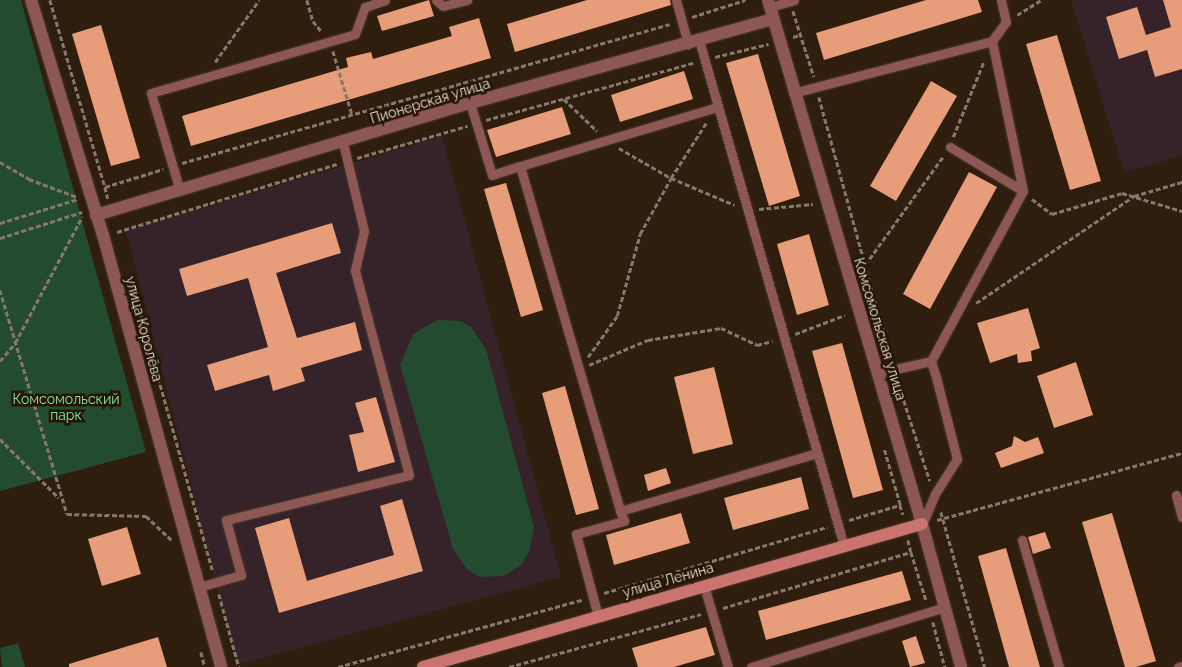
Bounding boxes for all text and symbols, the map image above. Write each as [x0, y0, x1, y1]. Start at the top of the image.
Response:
street label: Пионерская улица [368, 75, 492, 127]
street label: Комсомольская улица [850, 256, 910, 402]
street label: улица Королёва [122, 275, 166, 383]
park label: Комсомольский парк [12, 391, 120, 424]
street label: улица Ленина [621, 559, 715, 601]

